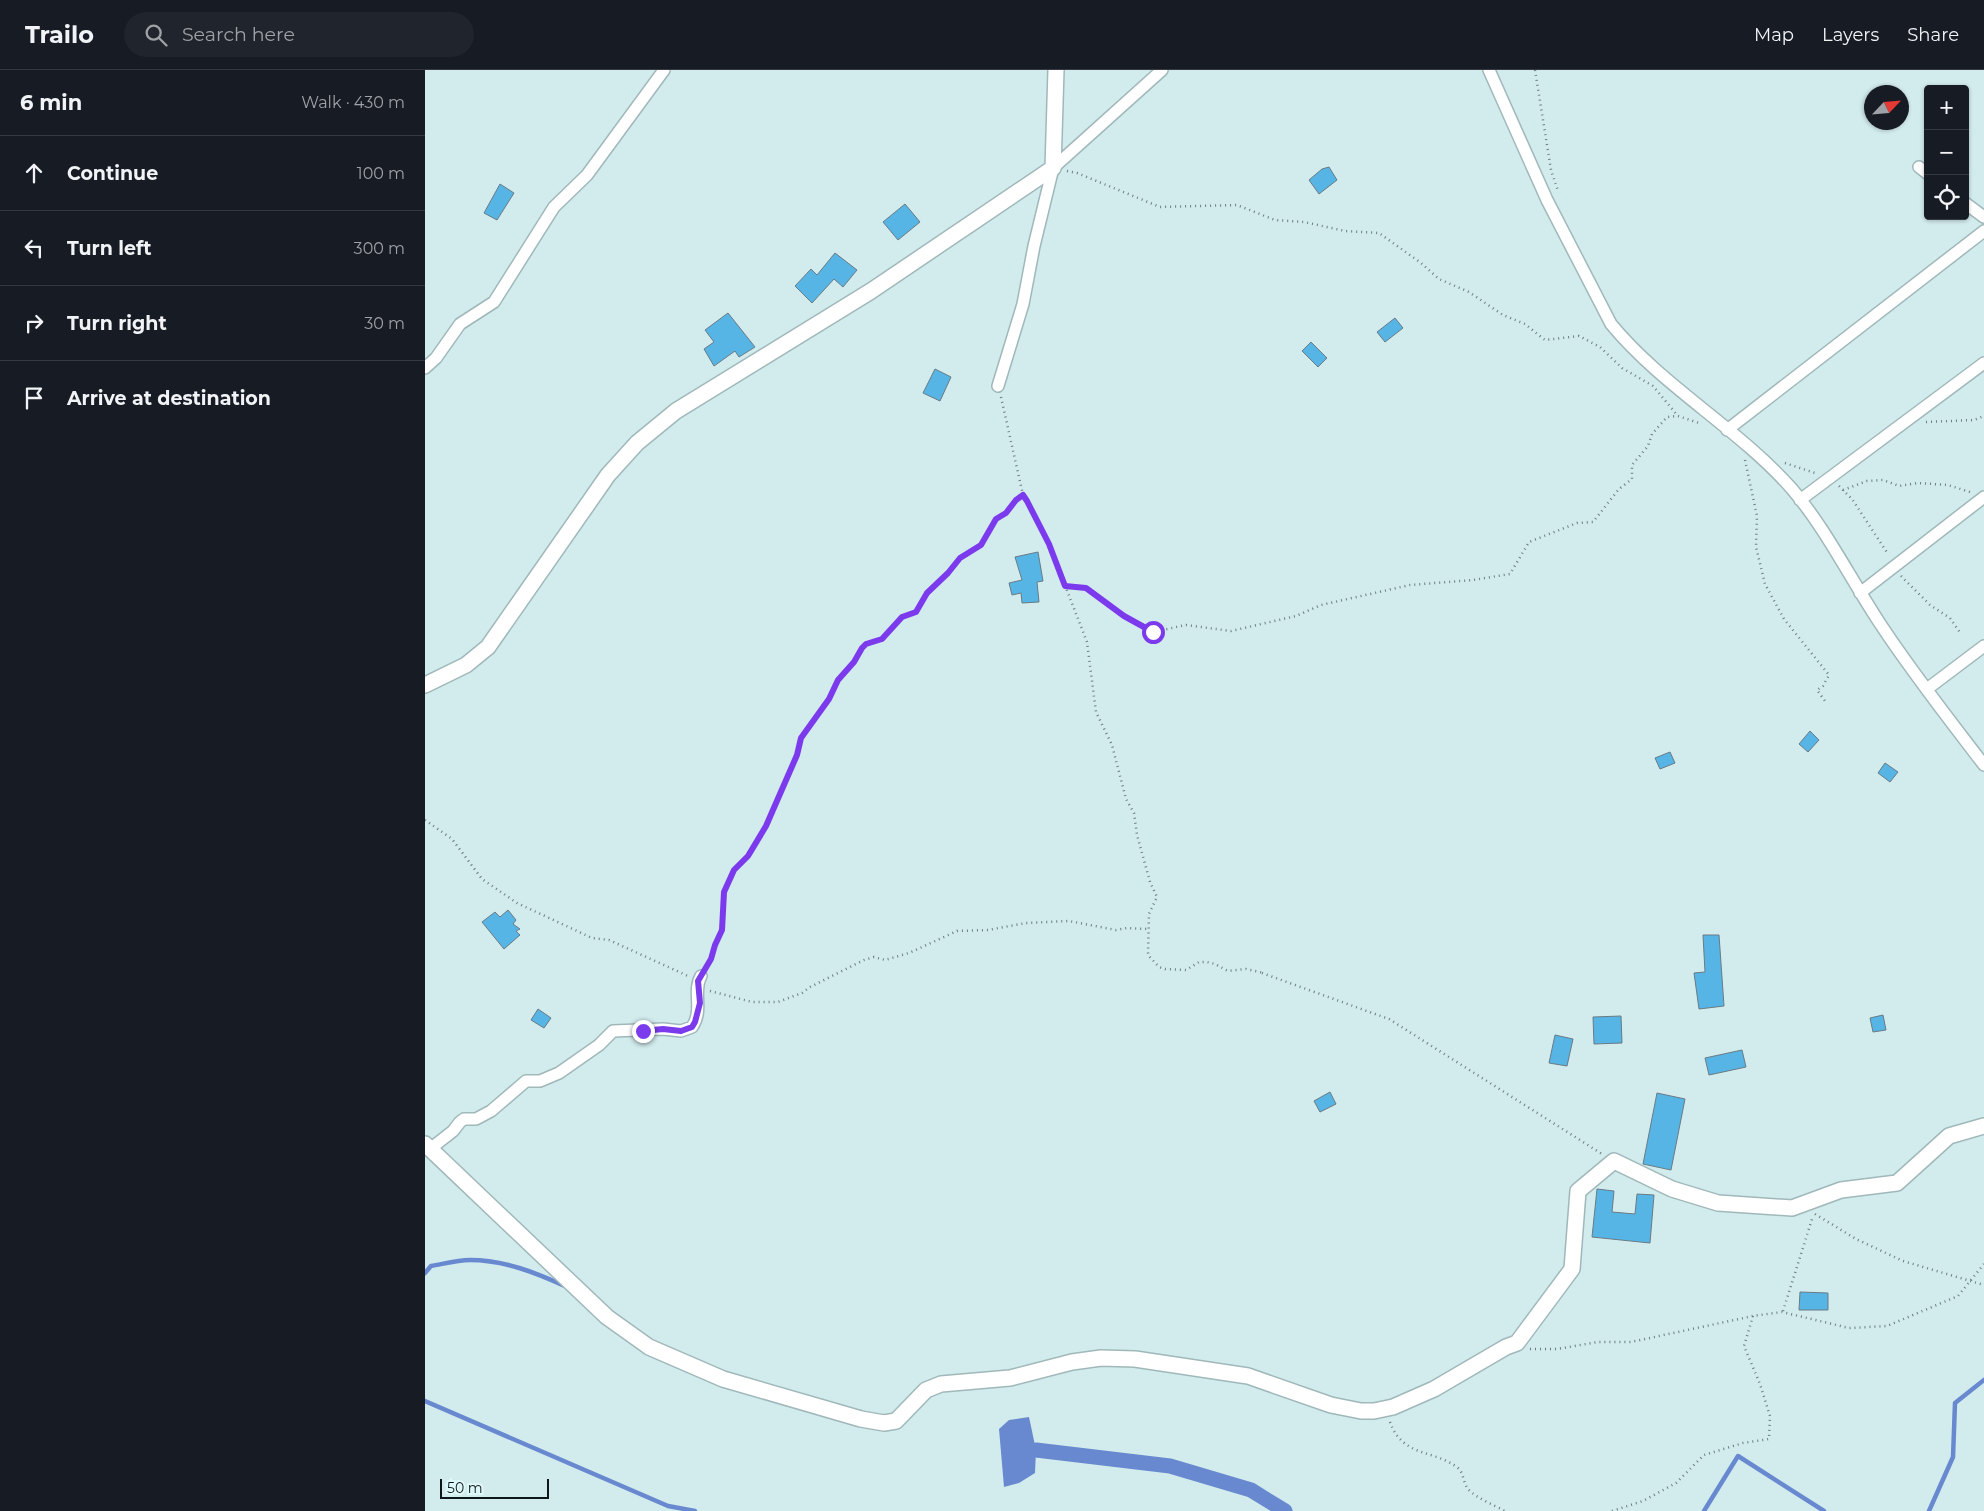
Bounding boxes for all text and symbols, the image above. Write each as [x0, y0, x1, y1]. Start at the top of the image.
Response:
search box [124, 12, 474, 57]
text: Trailo [25, 20, 94, 49]
icon: search [142, 21, 170, 49]
text: Search here [182, 23, 295, 46]
text: Map [1754, 24, 1794, 46]
text: Layers [1822, 24, 1879, 46]
text: Share [1907, 24, 1959, 46]
north arrow [1864, 85, 1909, 130]
map controls [1924, 85, 1969, 220]
button: + [1924, 85, 1969, 130]
text: 6 min [20, 90, 82, 115]
text: Walk · 430 m [301, 93, 405, 112]
button: − [1924, 130, 1969, 175]
icon: ahead [20, 159, 48, 187]
text: Continue [67, 162, 158, 185]
text: 100 m [357, 164, 405, 183]
button: locate [1924, 175, 1969, 220]
icon: left [20, 234, 48, 262]
text: Turn left [67, 237, 152, 260]
text: 300 m [354, 239, 405, 258]
icon: right [20, 309, 48, 337]
text: Turn right [67, 312, 167, 335]
text: 30 m [364, 314, 405, 333]
icon: arrive [20, 384, 48, 412]
text: Arrive at destination [67, 387, 271, 410]
route start [1142, 621, 1165, 644]
route end [632, 1020, 655, 1043]
scale bar [440, 1476, 549, 1499]
text: 50 m [447, 1479, 483, 1497]

